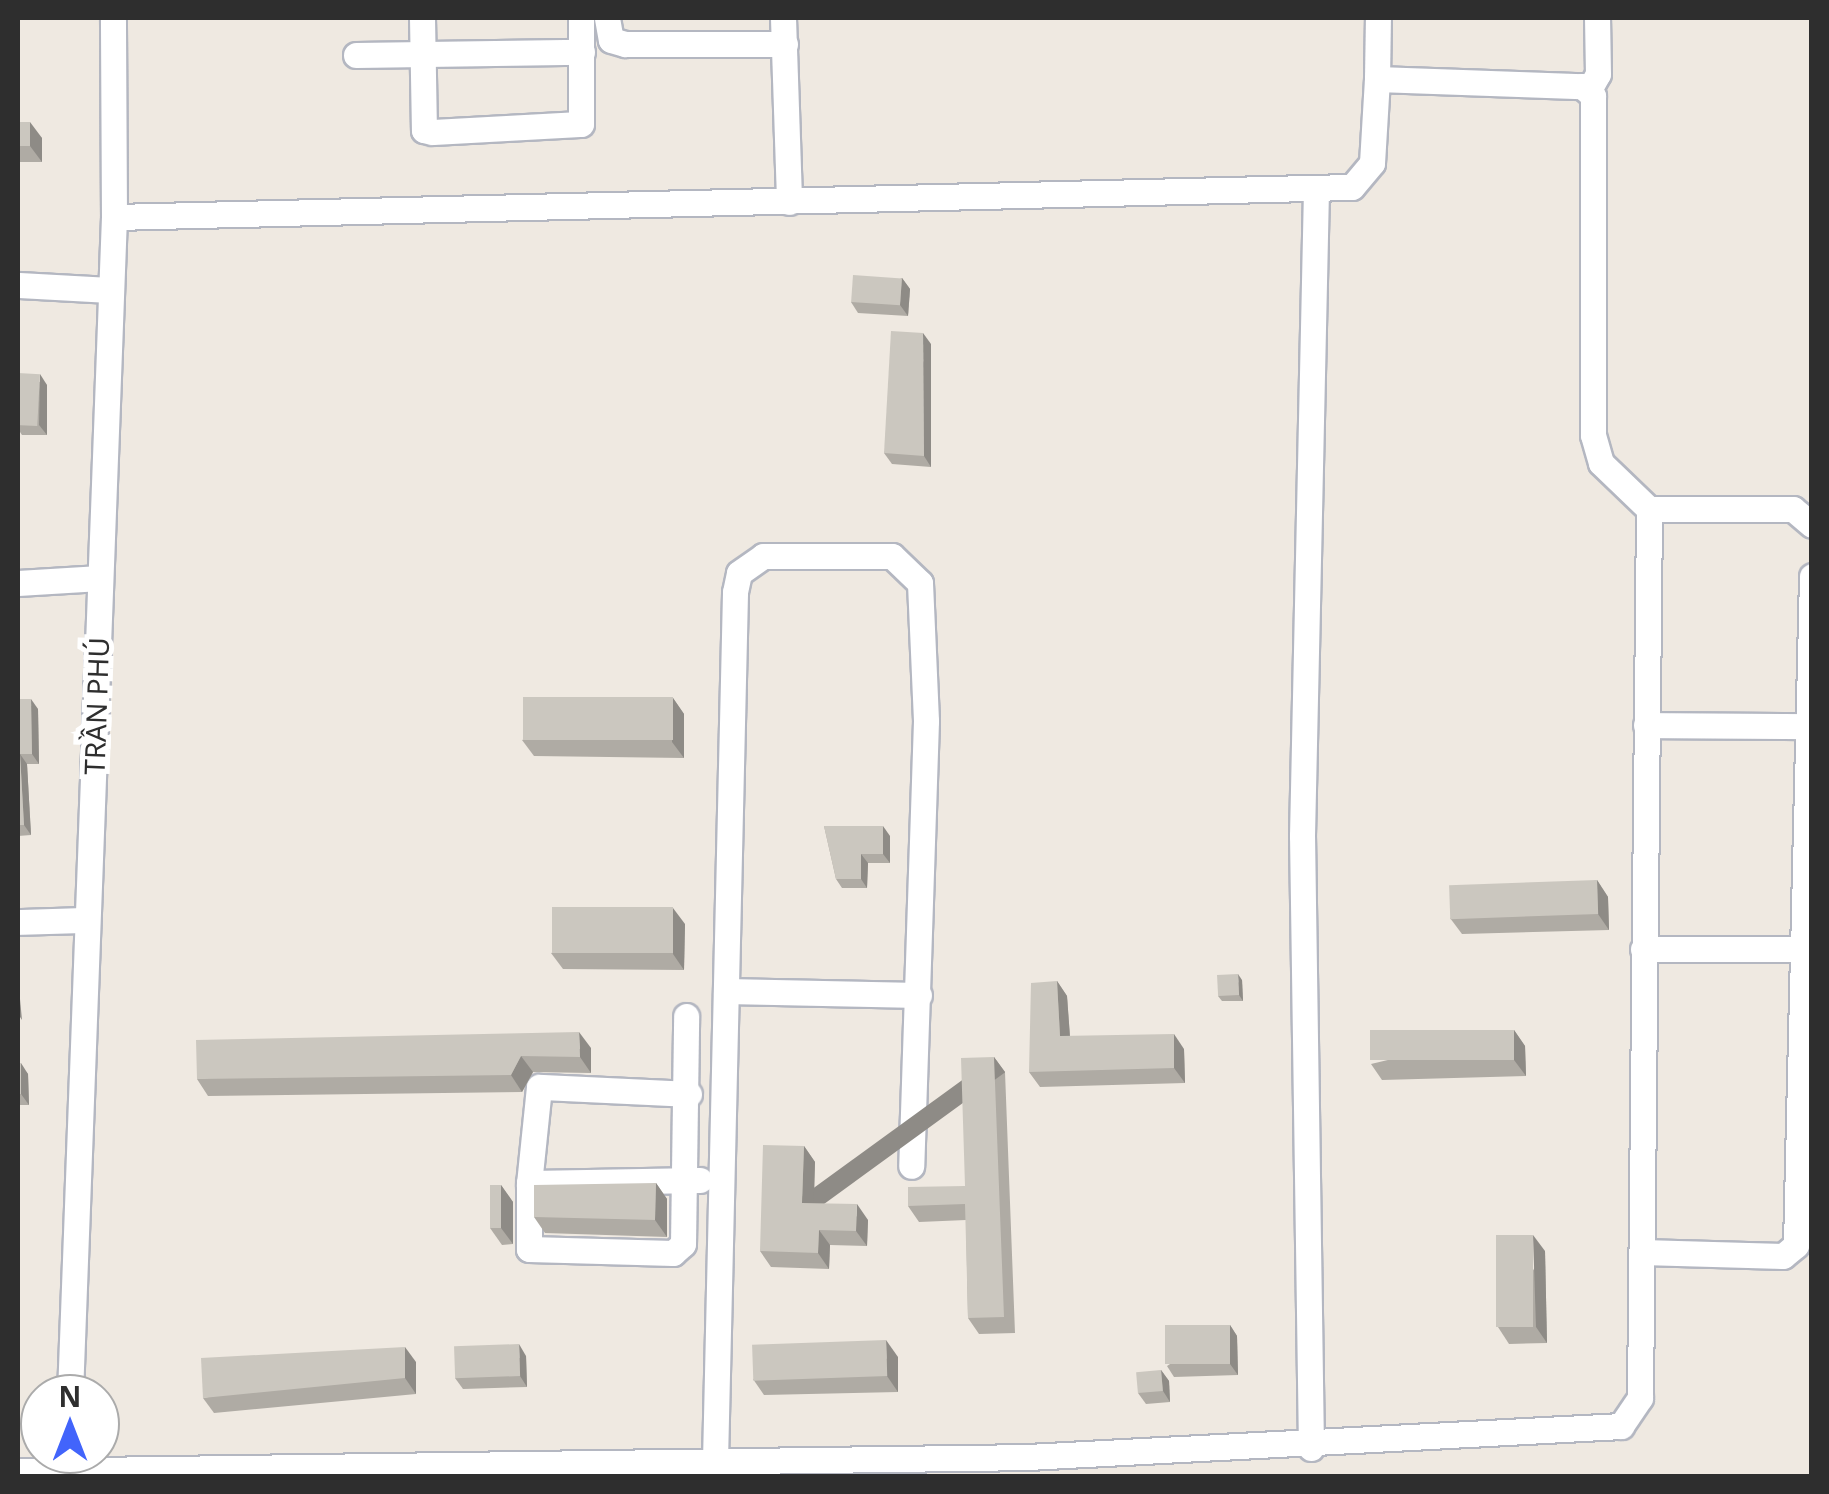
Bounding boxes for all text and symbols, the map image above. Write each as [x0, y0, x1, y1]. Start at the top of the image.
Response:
street label: TRẦN PHÚ [77, 637, 115, 775]
north arrow [20, 1374, 120, 1474]
text: N [59, 1377, 81, 1415]

